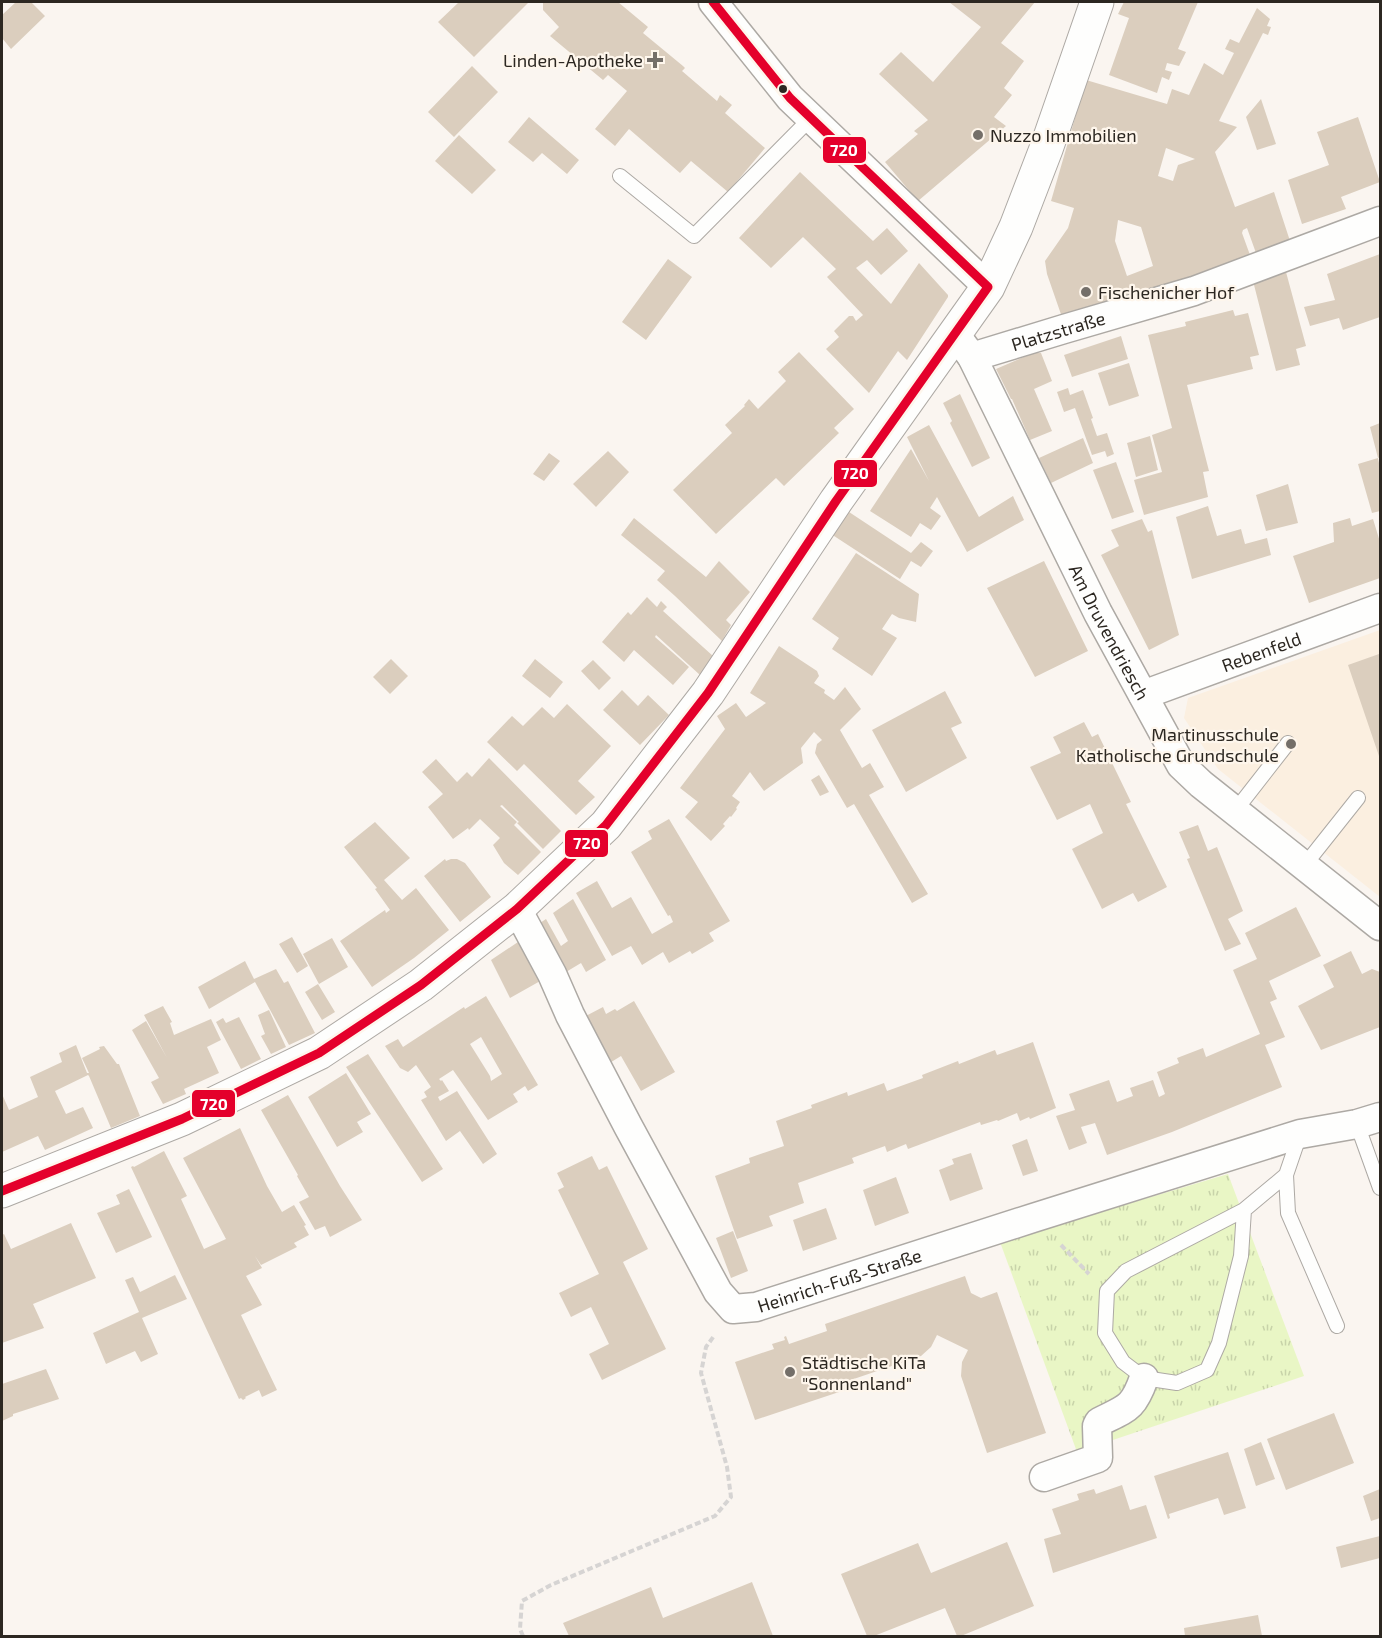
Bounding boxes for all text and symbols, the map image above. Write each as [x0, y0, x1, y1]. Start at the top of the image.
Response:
place label: Linden-Apotheke [503, 49, 643, 71]
marker: Linden-Apotheke [648, 53, 662, 67]
unlabelled marker [777, 83, 789, 95]
place label: Nuzzo Immobilien [990, 124, 1137, 146]
marker: Nuzzo Immobilien [971, 128, 985, 142]
line badge: 720 [822, 136, 867, 164]
text: 720 [830, 140, 858, 159]
place label: Fischenicher Hof [1098, 281, 1235, 303]
marker: Fischenicher Hof [1079, 285, 1093, 299]
street label: Platzstraße [1009, 307, 1108, 355]
line badge: 720 [833, 459, 878, 488]
text: 720 [841, 463, 869, 482]
street label: Am Druvendriesch [1065, 561, 1154, 704]
street label: Rebenfeld [1218, 627, 1304, 676]
place label: Martinusschule Katholische Grundschule [1076, 723, 1279, 766]
marker: Martinusschule Katholische Grundschule [1284, 737, 1298, 751]
line badge: 720 [564, 829, 609, 858]
text: 720 [573, 833, 601, 852]
line badge: 720 [191, 1089, 236, 1118]
text: 720 [200, 1094, 228, 1113]
street label: Heinrich-Fuß-Straße [755, 1244, 924, 1317]
place label: Städtische KiTa "Sonnenland" [802, 1351, 926, 1394]
marker: Städtische KiTa "Sonnenland" [783, 1365, 797, 1379]

